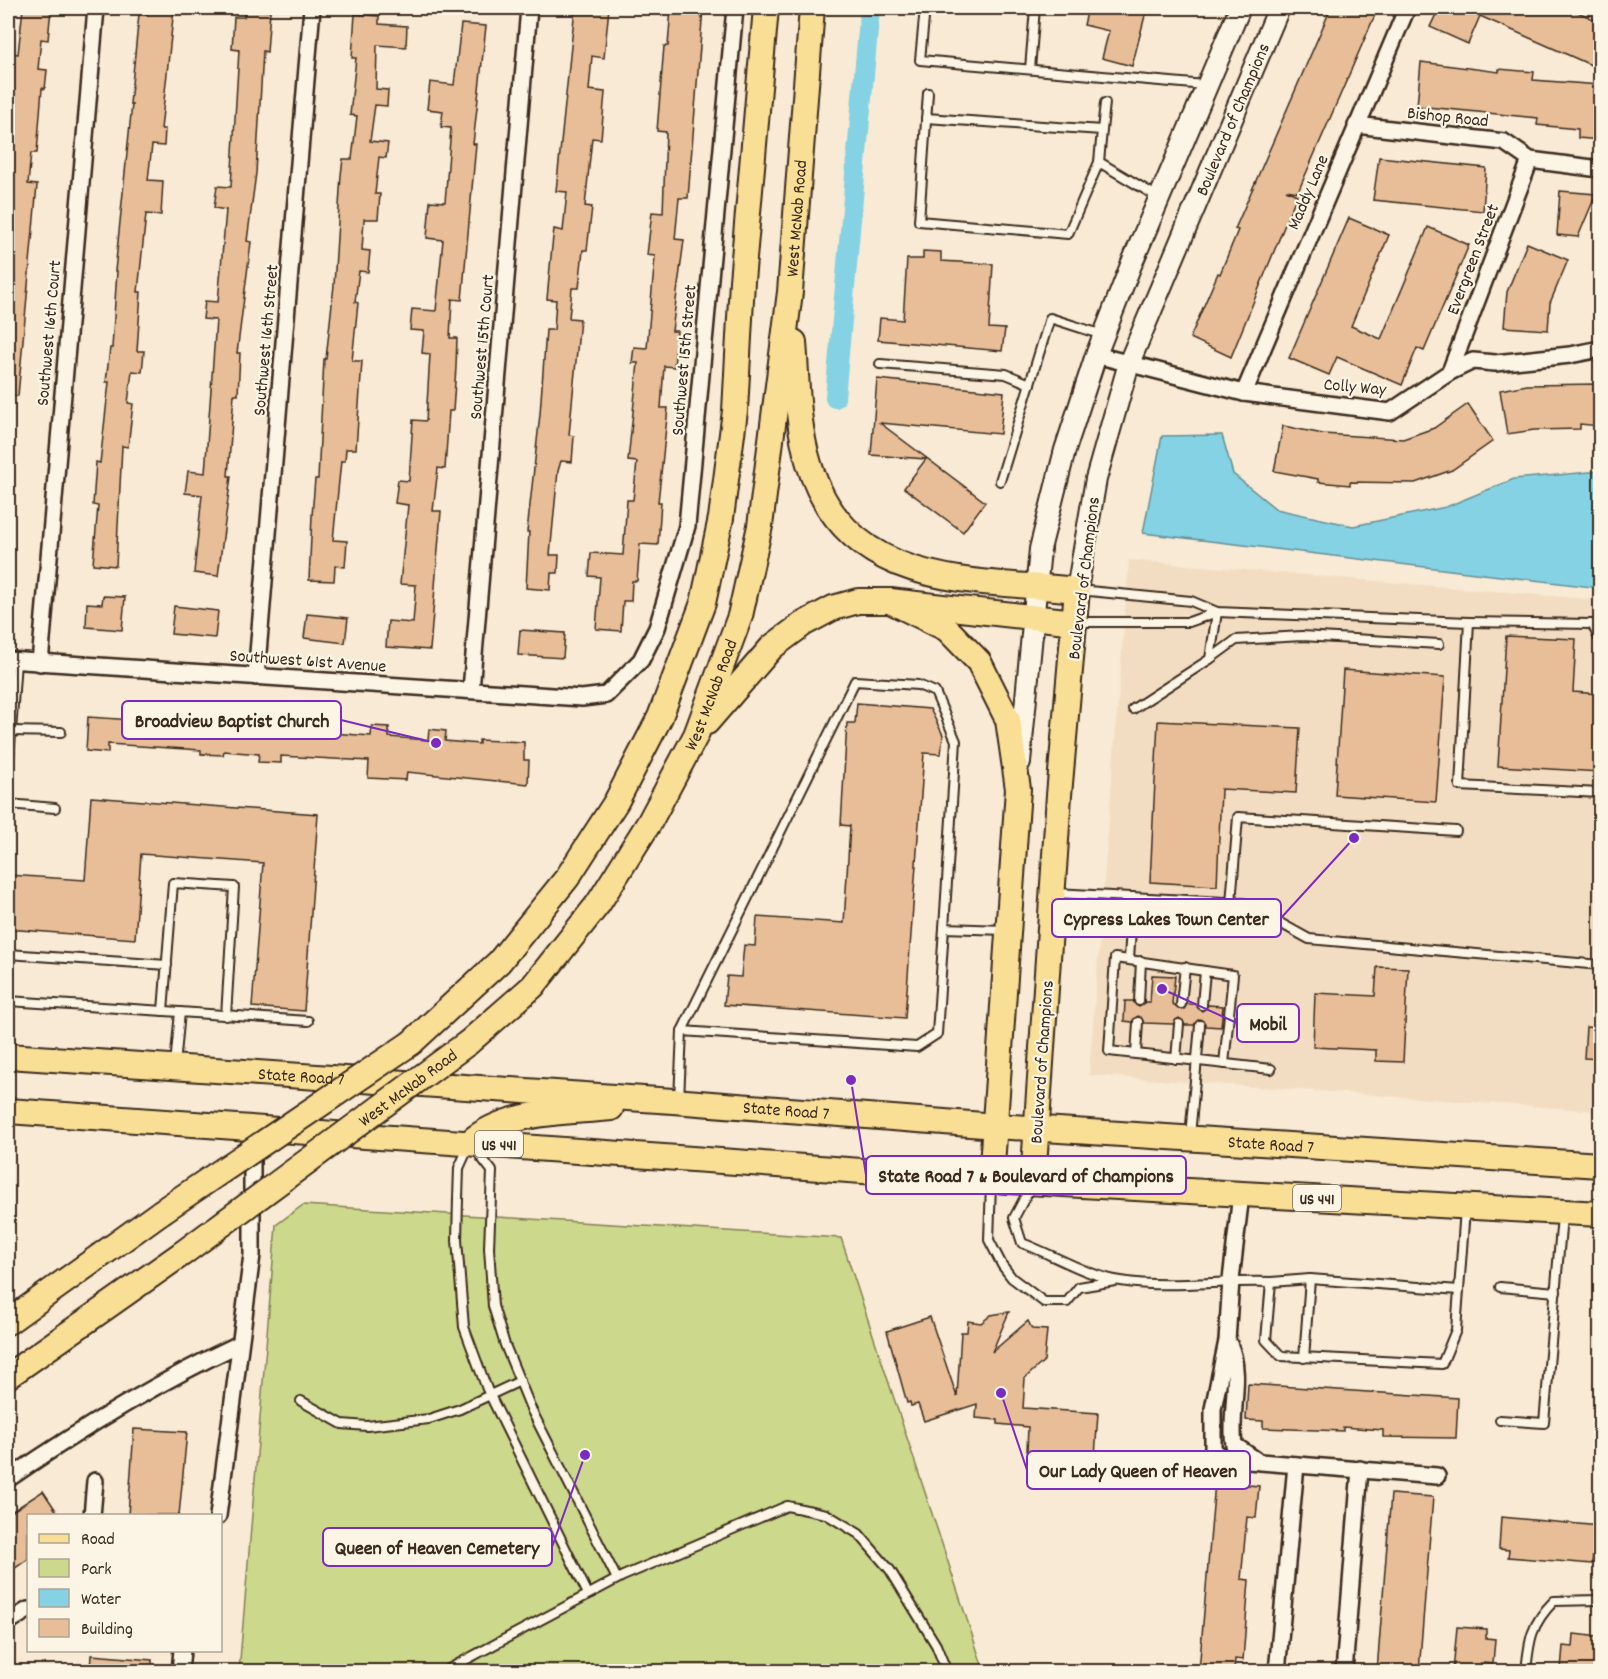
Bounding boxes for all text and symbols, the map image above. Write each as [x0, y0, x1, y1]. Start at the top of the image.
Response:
street label: Boulevard of Champions [1191, 40, 1278, 200]
street label: Bishop Road [1406, 102, 1490, 135]
street label: Maddy Lane [1282, 152, 1336, 234]
street label: West McNab Road [781, 159, 815, 278]
street label: Evergreen Street [1442, 201, 1507, 319]
street label: Southwest 16th Court [32, 259, 69, 407]
street label: Southwest 16th Street [248, 263, 287, 417]
street label: Southwest 15th Court [465, 273, 502, 421]
street label: Southwest 15th Street [666, 283, 705, 437]
street label: Colly Way [1322, 373, 1388, 404]
street label: Boulevard of Champions [1063, 496, 1108, 661]
street label: West McNab Road [680, 636, 745, 756]
street label: Southwest 61st Avenue [229, 645, 387, 680]
callout: Broadview Baptist Church [122, 701, 341, 739]
text: Broadview Baptist Church [135, 709, 329, 737]
callout: Cypress Lakes Town Center [1052, 899, 1281, 937]
text: Cypress Lakes Town Center [1063, 907, 1269, 935]
street label: Boulevard of Champions [1025, 980, 1062, 1145]
callout: Mobil [1237, 1004, 1299, 1042]
text: Mobil [1249, 1012, 1287, 1040]
street label: West McNab Road [354, 1044, 464, 1134]
street label: State Road 7 [257, 1063, 345, 1094]
street label: State Road 7 [742, 1096, 830, 1128]
road number: US 441 [475, 1131, 523, 1157]
street label: State Road 7 [1227, 1131, 1315, 1162]
callout: State Road 7 & Boulevard of Champions [866, 1156, 1186, 1194]
text: State Road 7 & Boulevard of Champions [878, 1164, 1174, 1192]
road number: US 441 [1293, 1185, 1341, 1211]
callout: Our Lady Queen of Heaven [1027, 1451, 1250, 1489]
text: Our Lady Queen of Heaven [1039, 1459, 1237, 1487]
legend [27, 1514, 222, 1652]
text: Road [81, 1528, 115, 1553]
callout: Queen of Heaven Cemetery [323, 1528, 552, 1566]
text: Queen of Heaven Cemetery [335, 1536, 540, 1564]
text: Park [81, 1558, 112, 1583]
text: Water [81, 1588, 121, 1613]
text: Building [81, 1618, 133, 1643]

